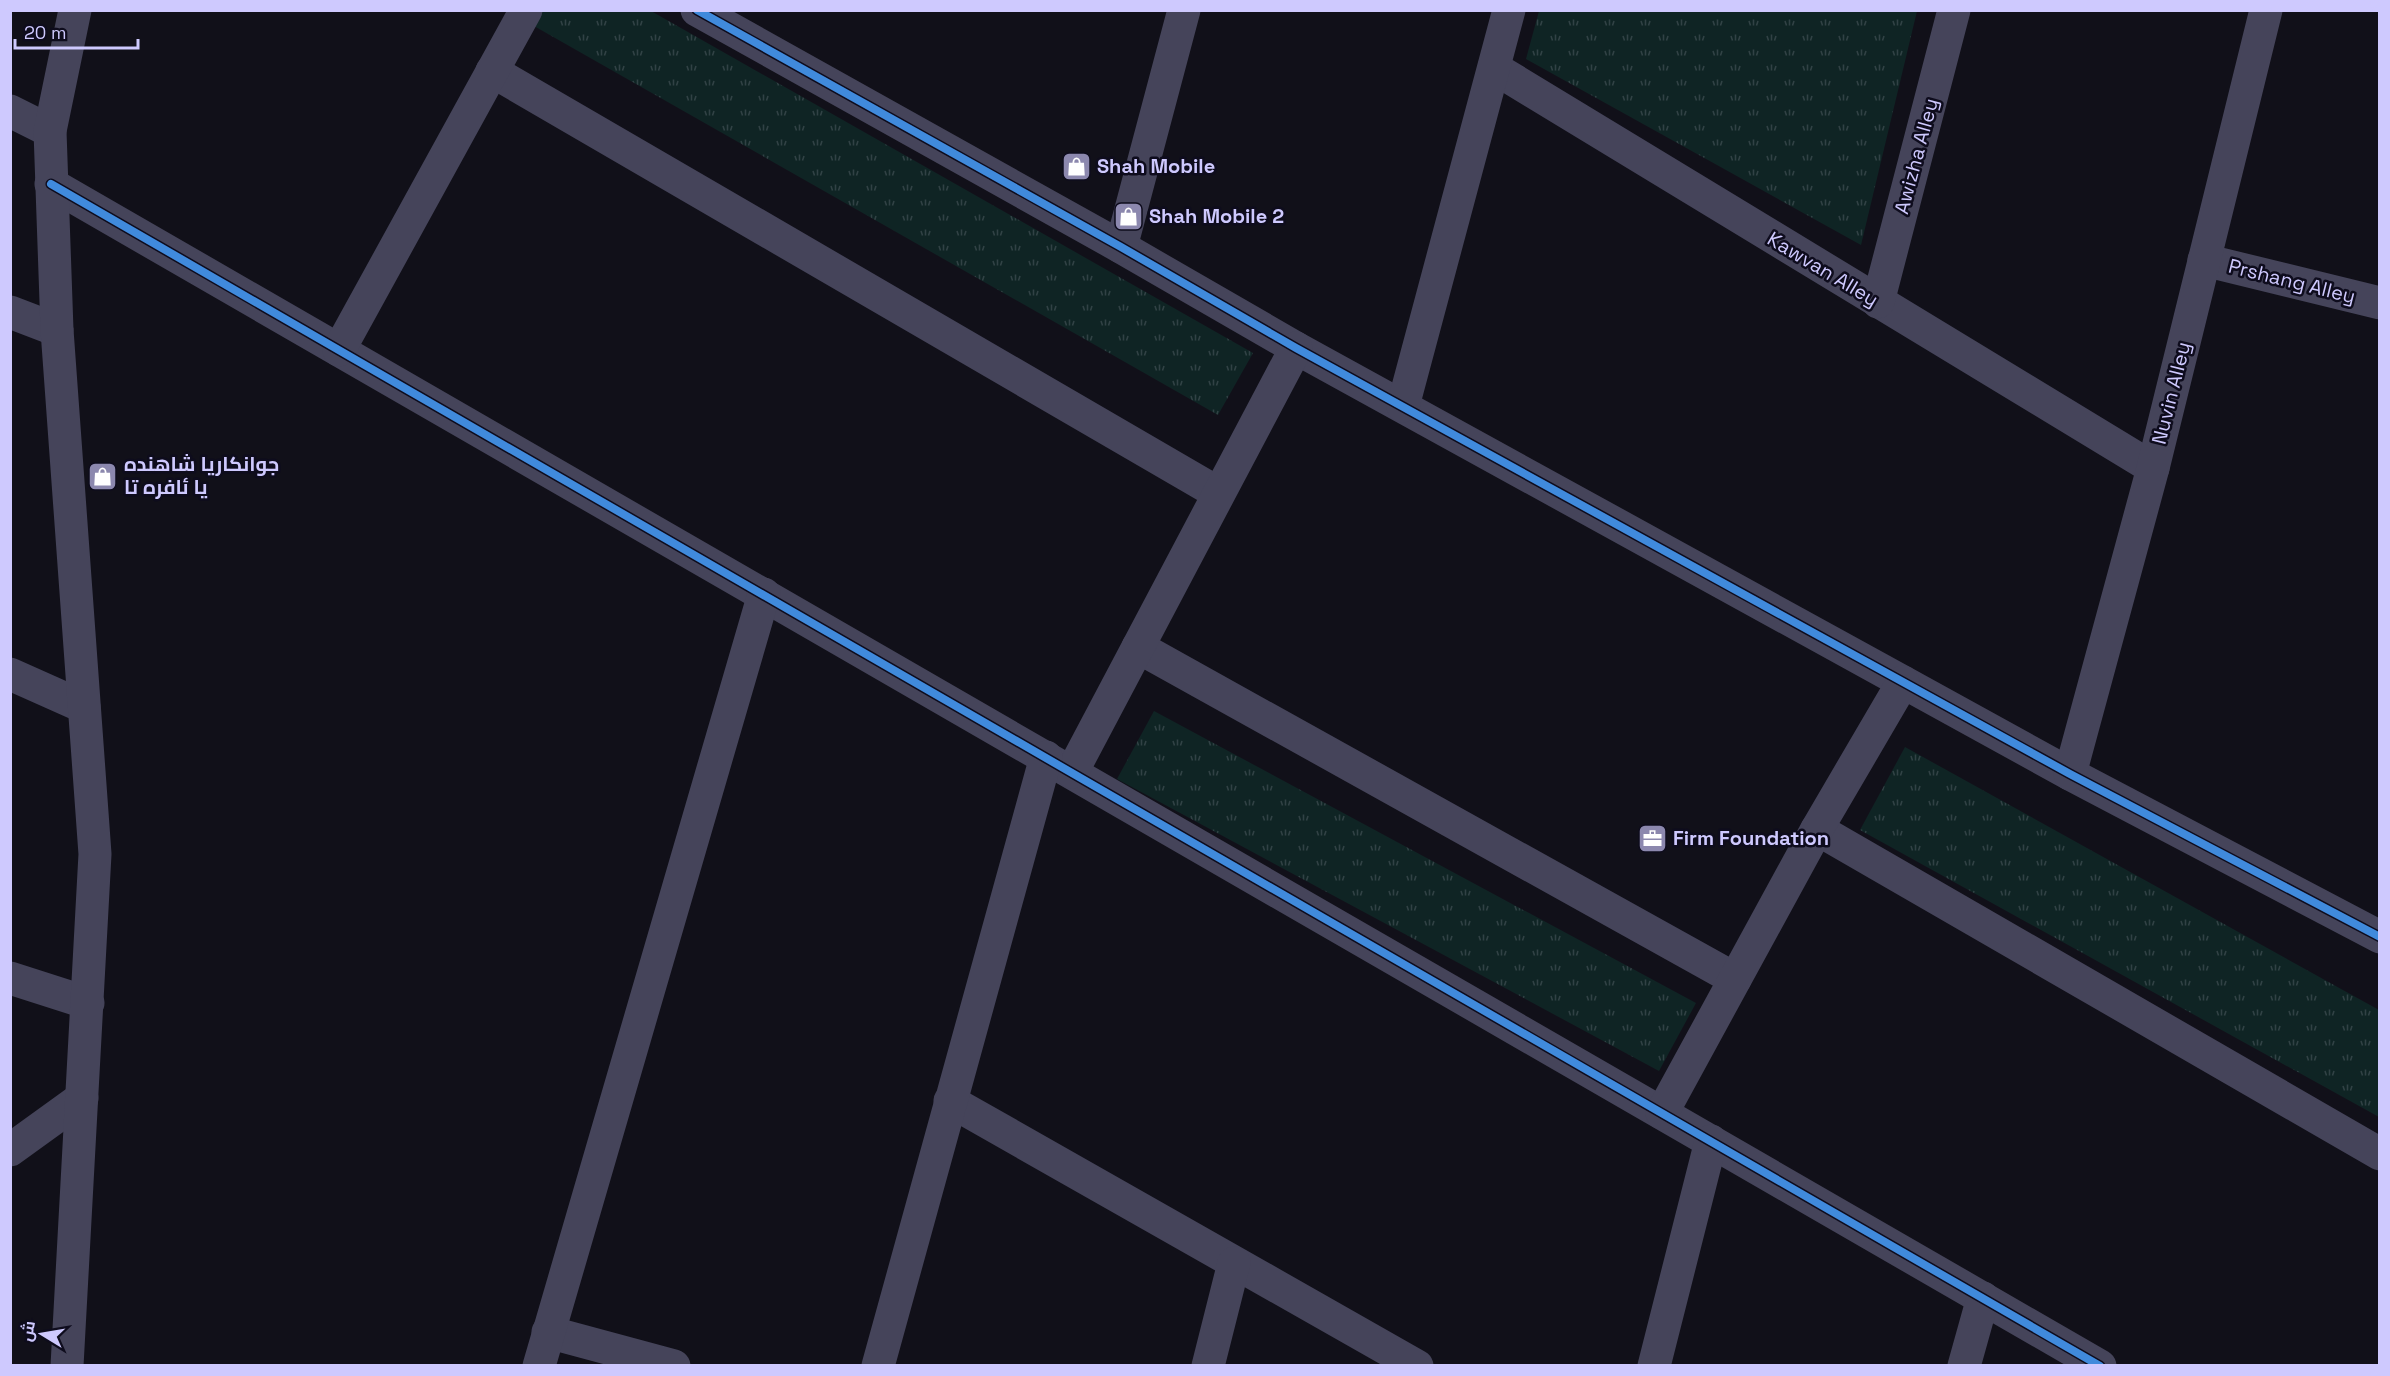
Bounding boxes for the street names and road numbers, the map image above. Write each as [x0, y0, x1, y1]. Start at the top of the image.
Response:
street label: Awizha Alley [1888, 95, 1944, 217]
street label: Kawvan Alley [1763, 226, 1883, 312]
street label: Prshang Alley [2226, 253, 2358, 309]
street label: Nuvin Alley [2146, 339, 2196, 447]

